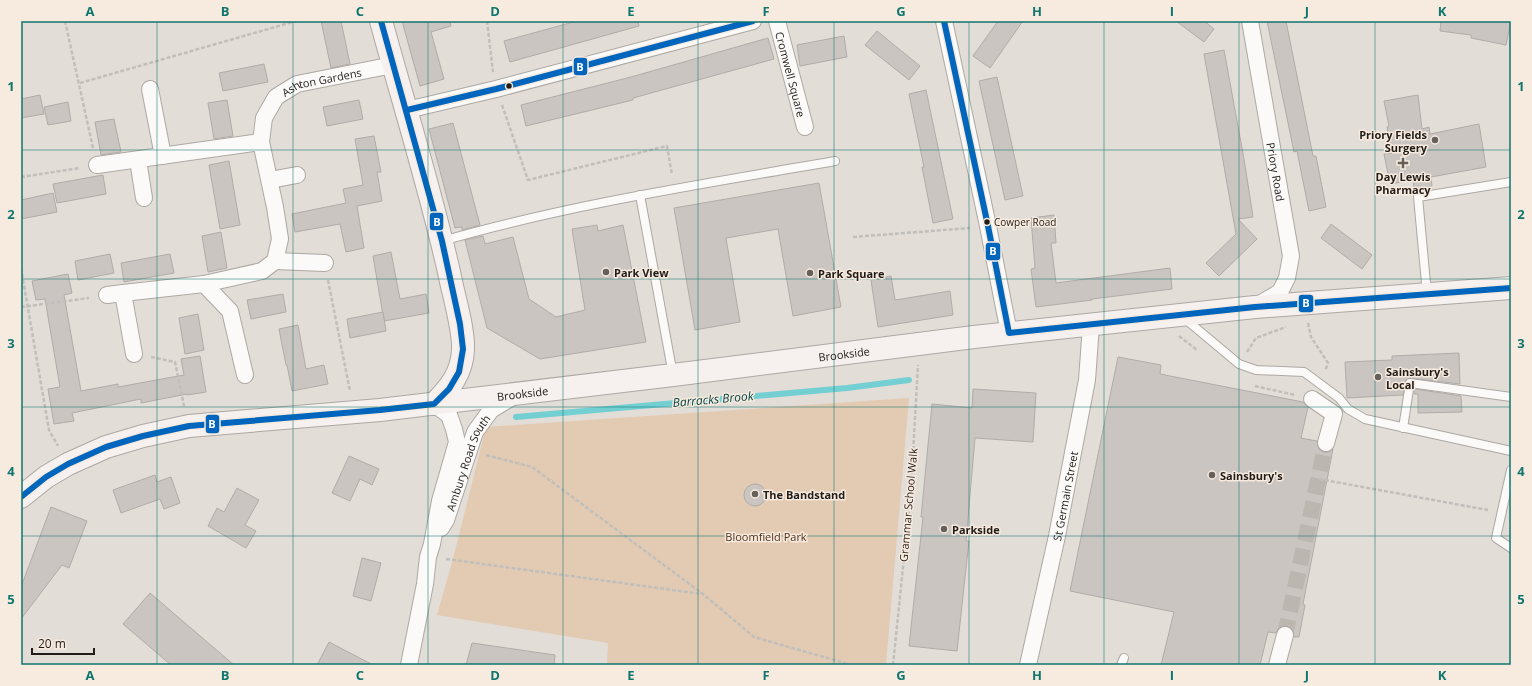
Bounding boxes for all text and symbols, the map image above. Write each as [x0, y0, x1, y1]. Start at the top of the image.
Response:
text: A [86, 2, 95, 20]
text: B [221, 2, 230, 20]
text: C [356, 2, 364, 20]
text: D [490, 2, 500, 20]
text: E [627, 2, 635, 20]
text: F [762, 2, 770, 20]
text: G [896, 2, 906, 20]
text: H [1032, 2, 1042, 20]
text: I [1170, 2, 1174, 20]
text: J [1304, 2, 1309, 20]
text: K [1438, 2, 1447, 20]
street label: Cromwell Square [773, 30, 810, 119]
line badge: B [573, 57, 588, 76]
text: B [576, 59, 584, 74]
street label: Ashton Gardens [278, 64, 363, 99]
text: 1 [7, 77, 15, 95]
text: 1 [1517, 77, 1525, 95]
unlabelled marker [504, 81, 514, 91]
place label: Priory Fields Surgery [1359, 127, 1428, 155]
marker: Priory Fields Surgery [1430, 135, 1440, 145]
street label: Priory Road [1264, 141, 1289, 202]
marker: Day Lewis Pharmacy [1398, 158, 1408, 168]
place label: Day Lewis Pharmacy [1375, 169, 1431, 197]
text: 2 [7, 205, 15, 223]
text: 2 [1517, 205, 1525, 223]
line badge: B [429, 212, 444, 231]
text: B [433, 214, 441, 229]
place label: Cowper Road [994, 215, 1056, 229]
marker: Cowper Road [982, 217, 992, 227]
line badge: B [985, 242, 1001, 261]
text: B [989, 243, 997, 258]
place label: Park View [614, 265, 669, 280]
place label: Park Square [818, 266, 885, 281]
marker: Park View [601, 267, 611, 277]
marker: Park Square [805, 268, 815, 278]
line badge: B [1298, 294, 1314, 313]
text: B [1302, 295, 1310, 310]
text: 3 [7, 334, 15, 352]
text: 3 [1517, 334, 1525, 352]
street label: Brookside [817, 343, 871, 364]
place label: Sainsbury's Local [1386, 364, 1449, 392]
marker: Sainsbury's Local [1373, 372, 1383, 382]
street label: Brookside [496, 382, 549, 403]
water label: Barracks Brook [672, 387, 755, 411]
street label: Ambury Road South [442, 411, 493, 513]
line badge: B [205, 414, 220, 434]
text: B [208, 416, 216, 431]
street label: Grammar School Walk [896, 447, 920, 563]
street label: St Germain Street [1049, 450, 1081, 542]
text: 4 [7, 462, 15, 480]
text: 4 [1517, 462, 1525, 480]
place label: Sainsbury's [1220, 468, 1283, 483]
marker: Sainsbury's [1207, 470, 1217, 480]
place label: The Bandstand [763, 487, 845, 502]
marker: The Bandstand [750, 489, 760, 499]
place label: Parkside [952, 522, 1000, 537]
marker: Parkside [939, 524, 949, 534]
park label: Bloomfield Park [725, 529, 807, 544]
text: 5 [7, 590, 15, 608]
text: 5 [1517, 590, 1525, 608]
scale bar [32, 630, 94, 656]
text: 20 m [38, 635, 66, 652]
text: A [86, 666, 95, 684]
text: B [221, 666, 230, 684]
text: C [356, 666, 364, 684]
text: D [490, 666, 500, 684]
text: E [627, 666, 635, 684]
text: F [762, 666, 770, 684]
text: G [896, 666, 906, 684]
text: H [1032, 666, 1042, 684]
text: I [1170, 666, 1174, 684]
text: J [1304, 666, 1309, 684]
text: K [1438, 666, 1447, 684]

